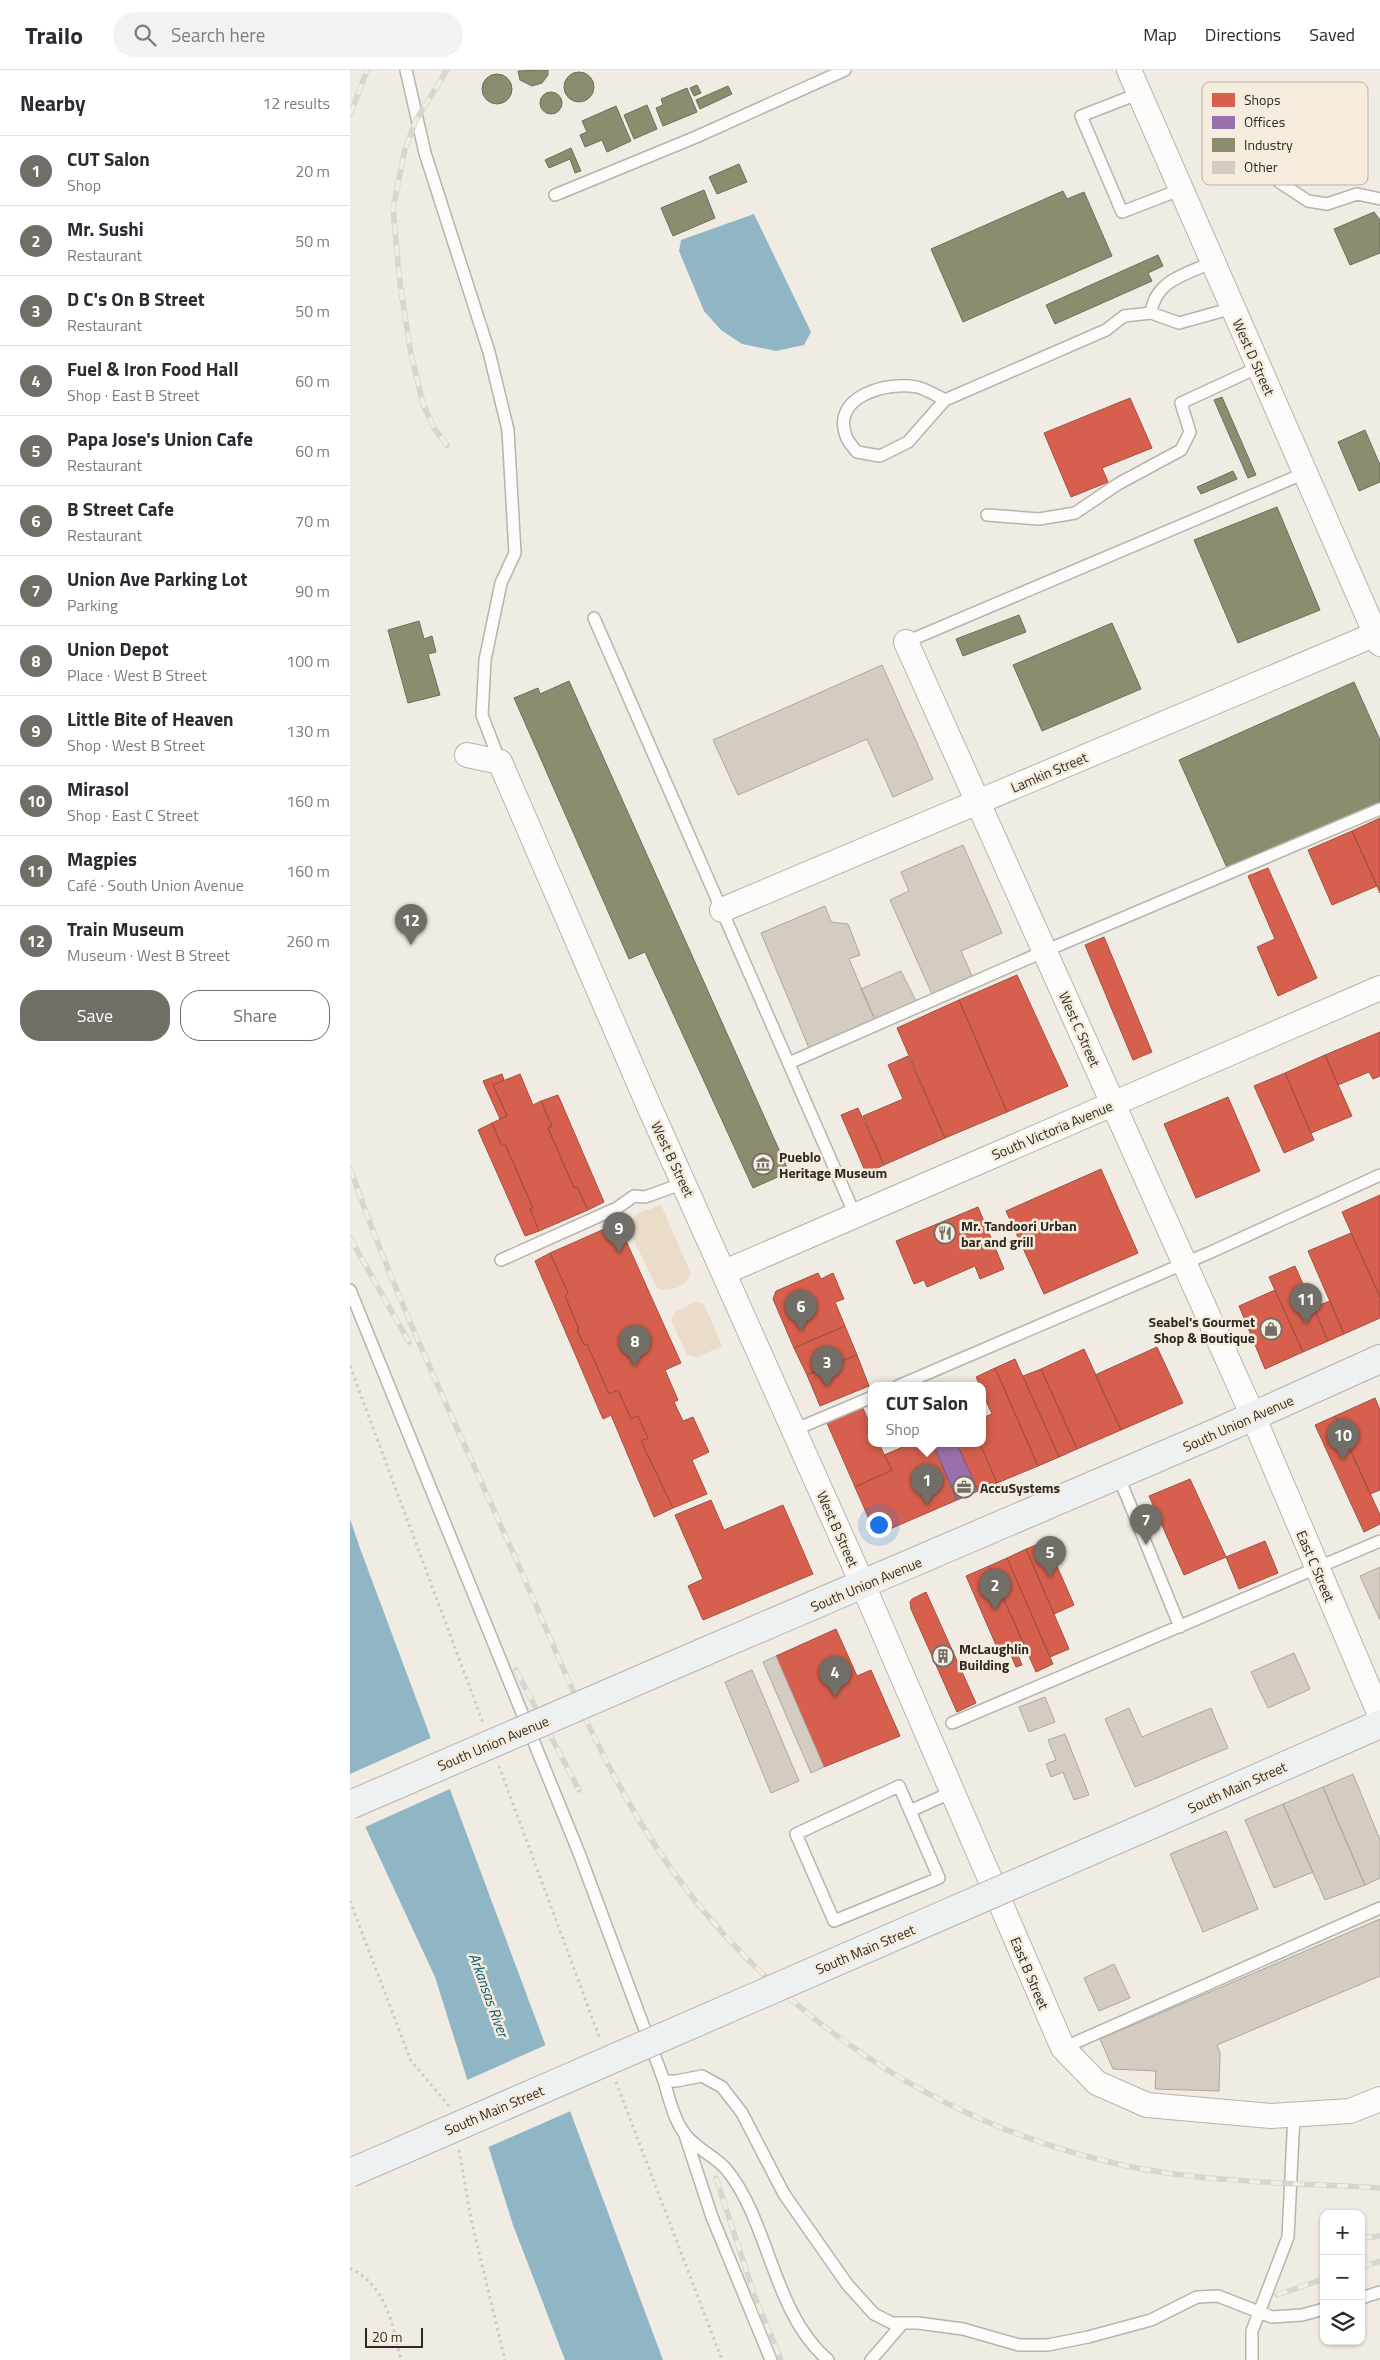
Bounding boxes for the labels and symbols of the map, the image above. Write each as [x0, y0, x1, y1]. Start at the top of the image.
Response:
legend [1202, 82, 1368, 185]
text: Shops [1244, 89, 1280, 110]
text: Offices [1244, 111, 1285, 132]
text: Industry [1244, 134, 1293, 155]
text: Other [1244, 156, 1278, 177]
street label: West D Street [1228, 315, 1280, 399]
street label: Lamkin Street [1007, 746, 1091, 798]
pin: 12 [395, 904, 427, 945]
street label: West C Street [1054, 988, 1106, 1070]
street label: South Victoria Avenue [988, 1095, 1116, 1165]
street label: West B Street [646, 1118, 700, 1200]
place label: Pueblo Heritage Museum [779, 1146, 887, 1183]
museum icon: Pueblo Heritage Museum [751, 1152, 775, 1176]
pin: 9 [603, 1212, 635, 1253]
place label: Mr. Tandoori Urban bar and grill [961, 1215, 1077, 1252]
restaurant icon: Mr. Tandoori Urban bar and grill [933, 1221, 957, 1245]
pin: 11 [1290, 1283, 1322, 1324]
pin: 6 [785, 1290, 817, 1331]
place label: Seabel's Gourmet Shop & Boutique [1149, 1311, 1255, 1348]
shop icon: Seabel's Gourmet Shop & Boutique [1259, 1317, 1283, 1341]
pin: 8 [619, 1325, 651, 1366]
pin: 3 [811, 1346, 843, 1387]
street label: South Union Avenue [1179, 1389, 1297, 1457]
pin: 10 [1327, 1419, 1359, 1460]
pin: 1 [911, 1464, 943, 1505]
office icon: AccuSystems [952, 1475, 976, 1499]
place label: AccuSystems [980, 1477, 1061, 1498]
street label: West B Street [812, 1488, 864, 1571]
pin: 7 [1130, 1504, 1162, 1545]
your location [866, 1512, 892, 1538]
street label: East C Street [1291, 1527, 1341, 1605]
pin: 5 [1034, 1536, 1066, 1577]
street label: South Union Avenue [807, 1551, 925, 1617]
pin: 2 [979, 1569, 1011, 1610]
place label: McLaughlin Building [959, 1638, 1029, 1675]
building icon: McLaughlin Building [931, 1644, 955, 1668]
pin: 4 [819, 1656, 851, 1697]
street label: South Union Avenue [434, 1710, 552, 1776]
street label: South Main Street [1184, 1756, 1290, 1818]
street label: South Main Street [812, 1919, 918, 1979]
street label: East B Street [1005, 1933, 1055, 2013]
water label: Arkansas River [463, 1950, 516, 2042]
street label: South Main Street [441, 2080, 547, 2140]
scale bar [365, 2325, 422, 2348]

